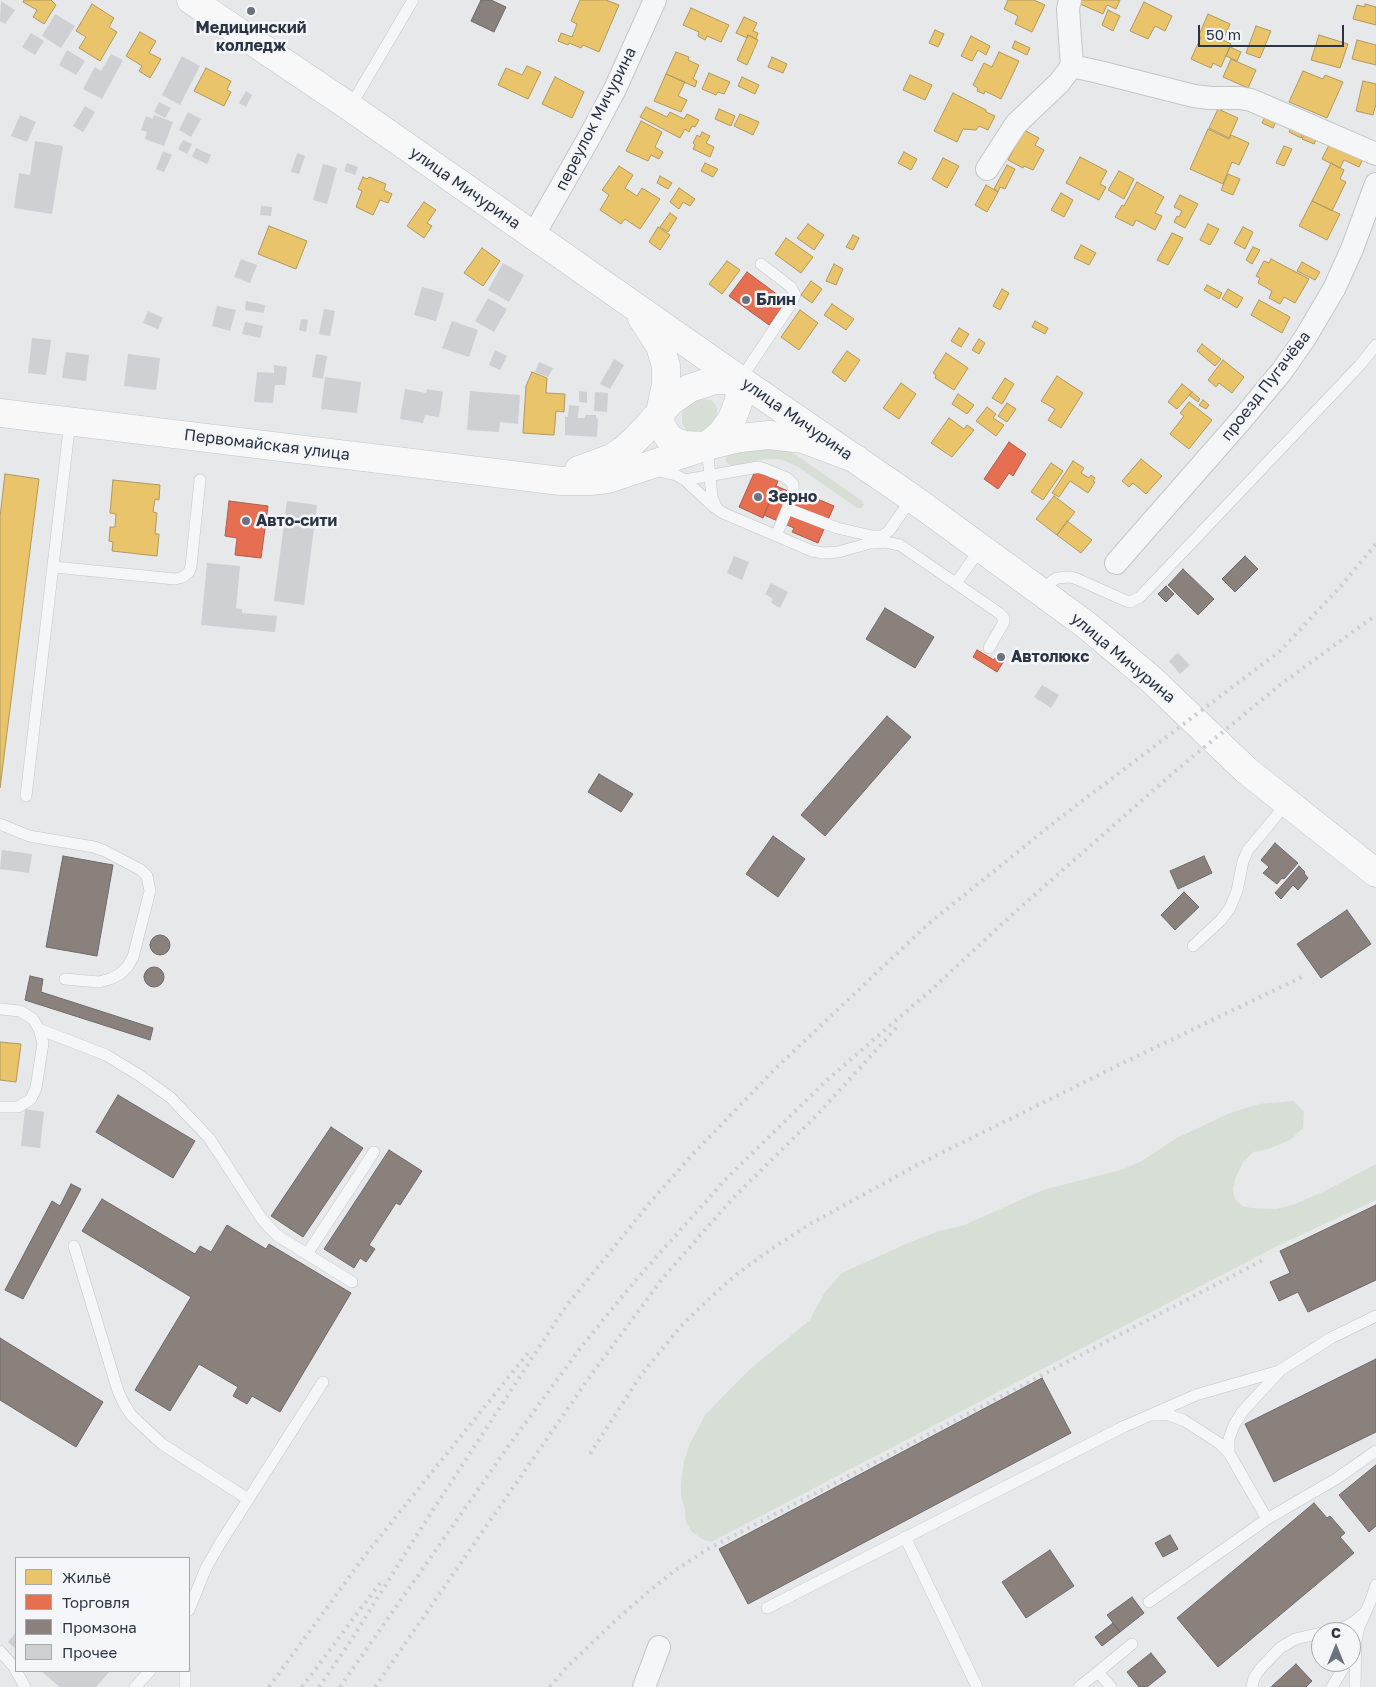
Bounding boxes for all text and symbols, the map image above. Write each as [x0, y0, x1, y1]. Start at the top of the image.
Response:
marker: Медицинский колледж [245, 5, 257, 17]
scale bar [1201, 15, 1347, 47]
place label: Медицинский колледж [196, 18, 306, 56]
text: 50 m [1206, 25, 1241, 43]
street label: переулок Мичурина [552, 44, 640, 194]
street label: улица Мичурина [406, 143, 524, 233]
place label: Блин [756, 290, 796, 310]
marker: Блин [740, 294, 752, 306]
street label: проезд Пугачёва [1217, 327, 1315, 445]
street label: улица Мичурина [738, 374, 856, 464]
street label: Первомайская улица [183, 425, 351, 465]
place label: Зерно [768, 487, 817, 507]
marker: Зерно [752, 491, 764, 503]
place label: Авто-сити [256, 511, 337, 531]
marker: Авто-сити [240, 515, 252, 527]
street label: улица Мичурина [1067, 609, 1179, 707]
place label: Автолюкс [1011, 647, 1089, 667]
marker: Автолюкс [995, 651, 1007, 663]
legend [15, 1557, 190, 1672]
text: Жильё [62, 1568, 111, 1586]
text: Торговля [62, 1593, 130, 1611]
text: Промзона [62, 1618, 137, 1636]
north arrow [1311, 1622, 1361, 1672]
text: С [1331, 1624, 1341, 1641]
text: Прочее [62, 1643, 117, 1661]

